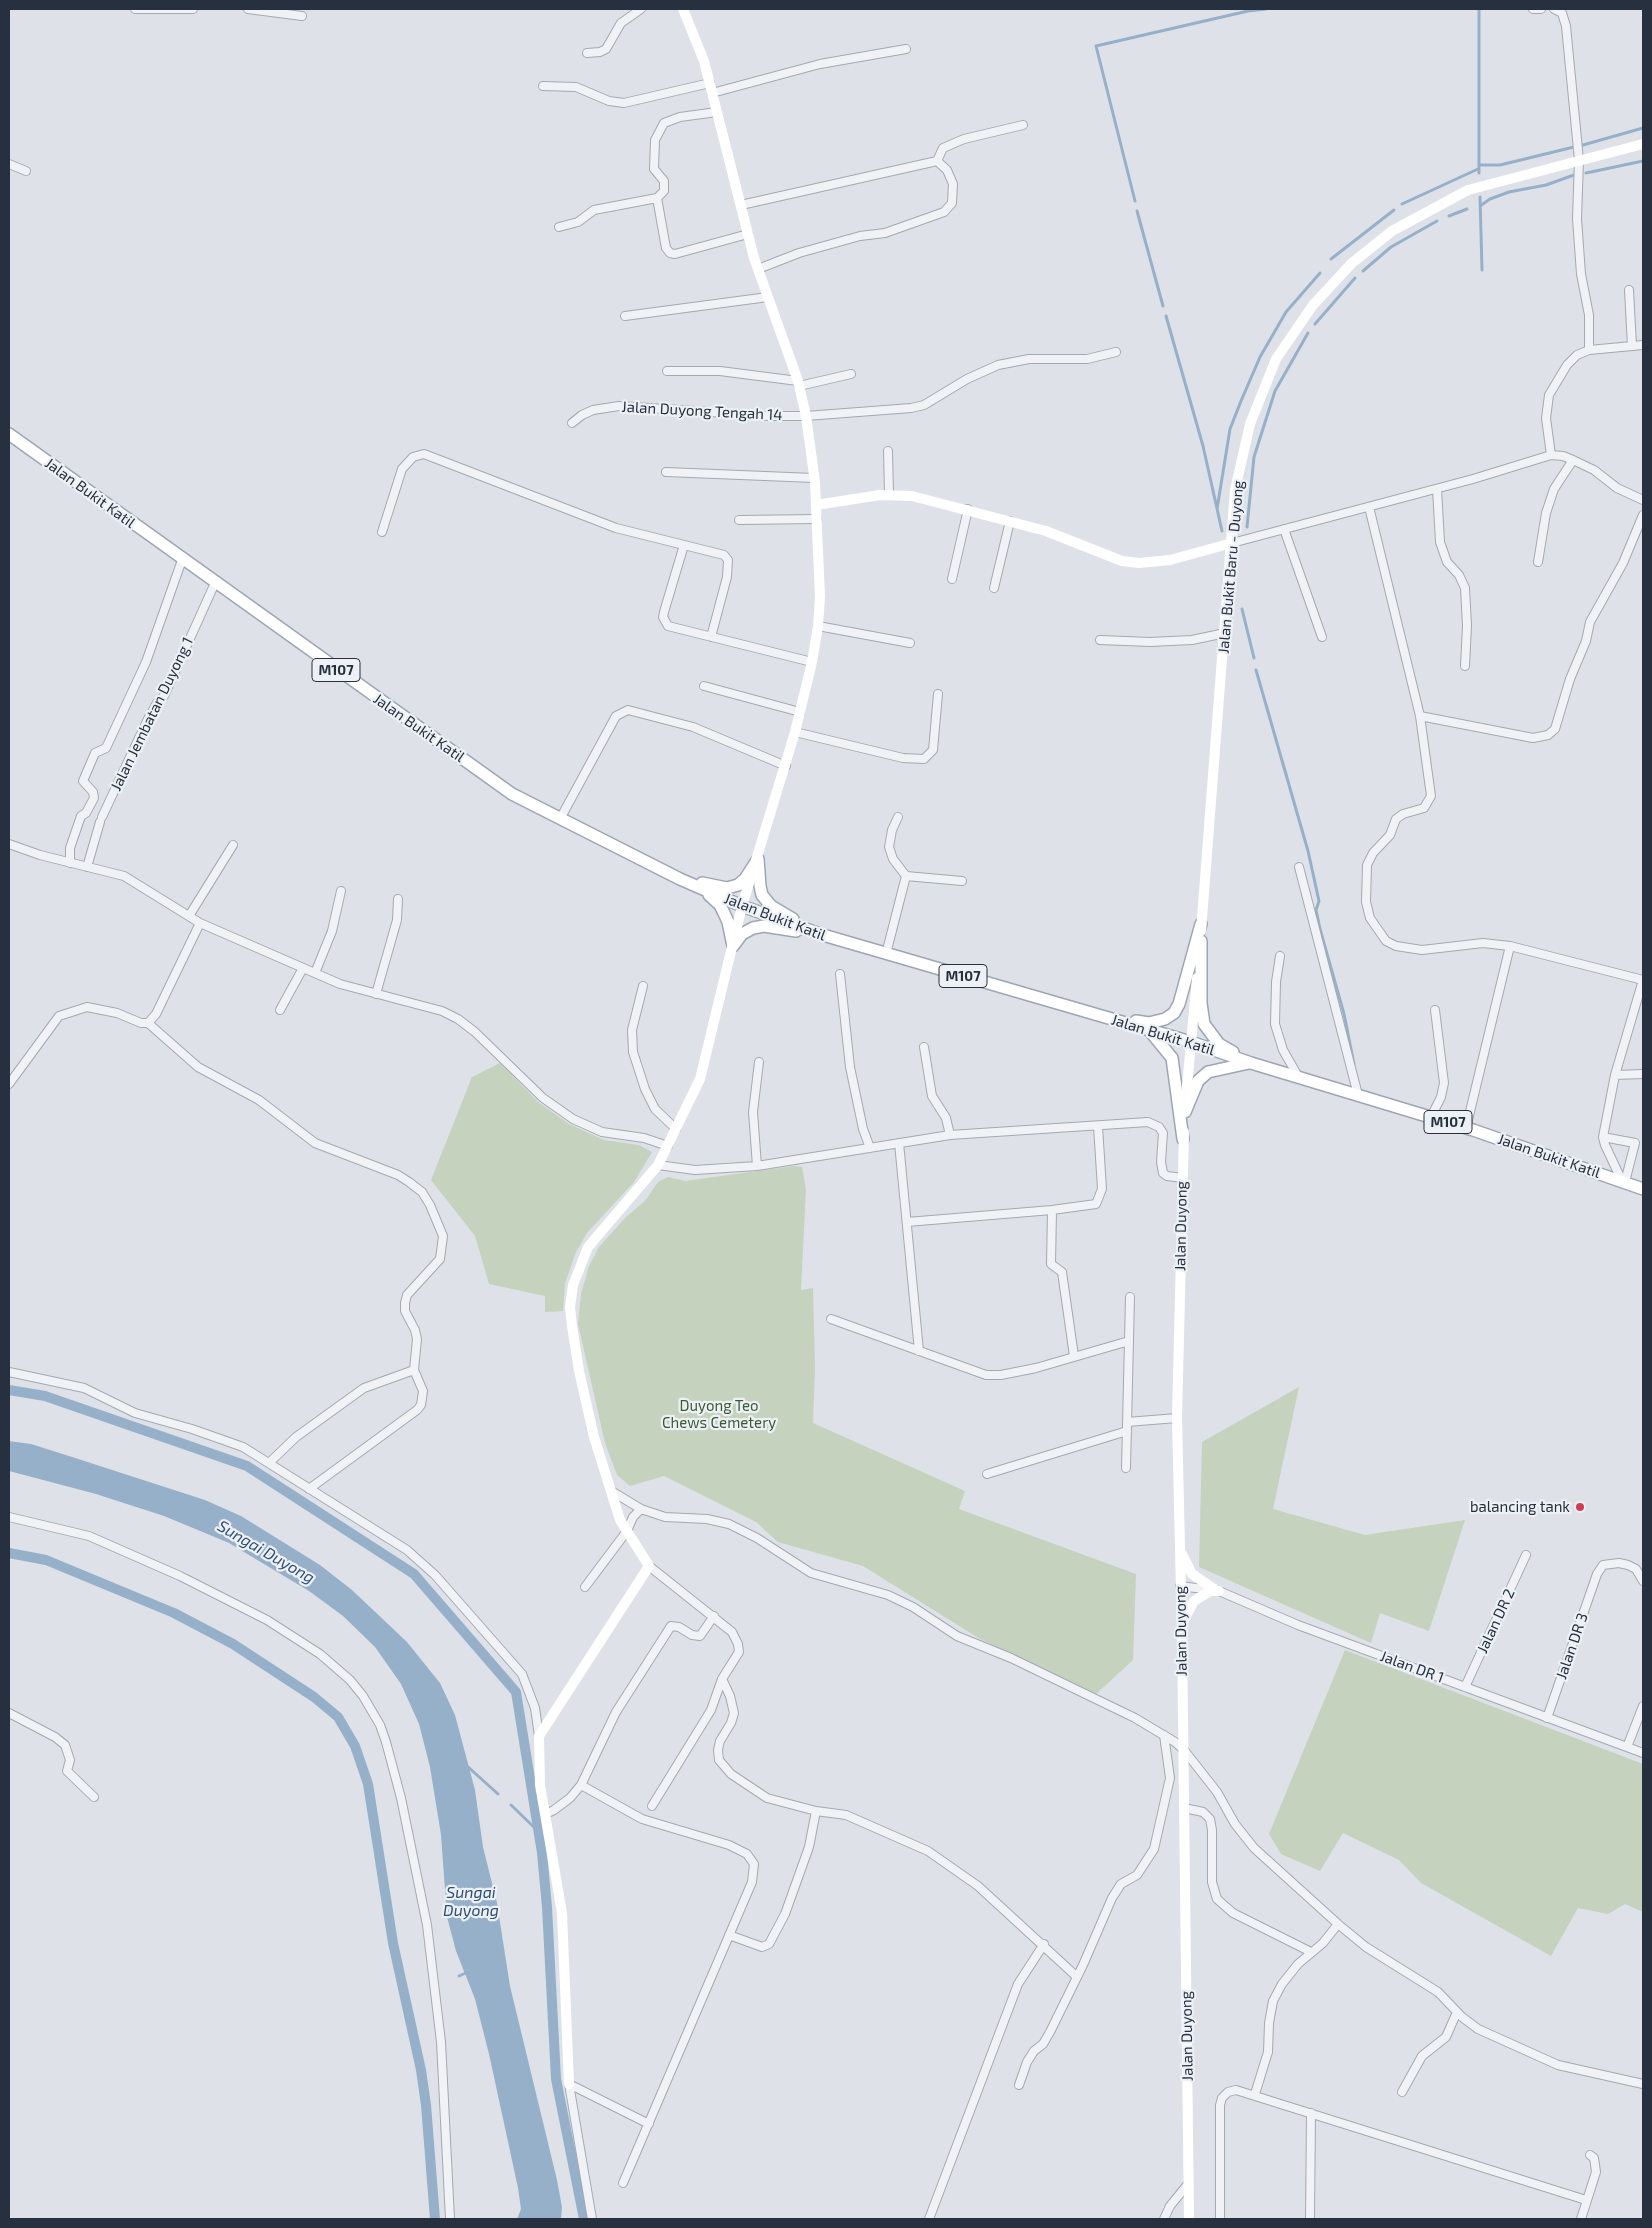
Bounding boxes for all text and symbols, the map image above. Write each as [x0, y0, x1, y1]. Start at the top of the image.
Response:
street label: Jalan Duyong Tengah 14 [621, 398, 783, 424]
street label: Jalan Bukit Katil [41, 454, 139, 532]
street label: Jalan Bukit Baru - Duyong [1214, 480, 1248, 654]
street label: Jalan Jembatan Duyong 1 [107, 634, 197, 794]
road number: M107 [312, 658, 360, 682]
street label: Jalan Bukit Katil [370, 690, 468, 766]
street label: Jalan Bukit Katil [722, 889, 828, 945]
road number: M107 [939, 964, 987, 988]
street label: Jalan Bukit Katil [1109, 1011, 1217, 1059]
road number: M107 [1424, 1110, 1472, 1134]
street label: Jalan Bukit Katil [1495, 1130, 1603, 1182]
street label: Jalan Duyong [1171, 1181, 1191, 1271]
park label: Duyong Teo Chews Cemetery [662, 1397, 776, 1432]
place label: balancing tank [1470, 1498, 1570, 1516]
marker: balancing tank [1574, 1501, 1586, 1513]
water label: Sungai Duyong [214, 1516, 318, 1588]
street label: Jalan Duyong [1171, 1586, 1191, 1676]
street label: Jalan DR 2 [1473, 1586, 1519, 1656]
street label: Jalan DR 3 [1552, 1610, 1592, 1682]
street label: Jalan DR 1 [1378, 1647, 1446, 1687]
water label: Sungai Duyong [443, 1883, 499, 1921]
street label: Jalan Duyong [1177, 1991, 1197, 2081]

